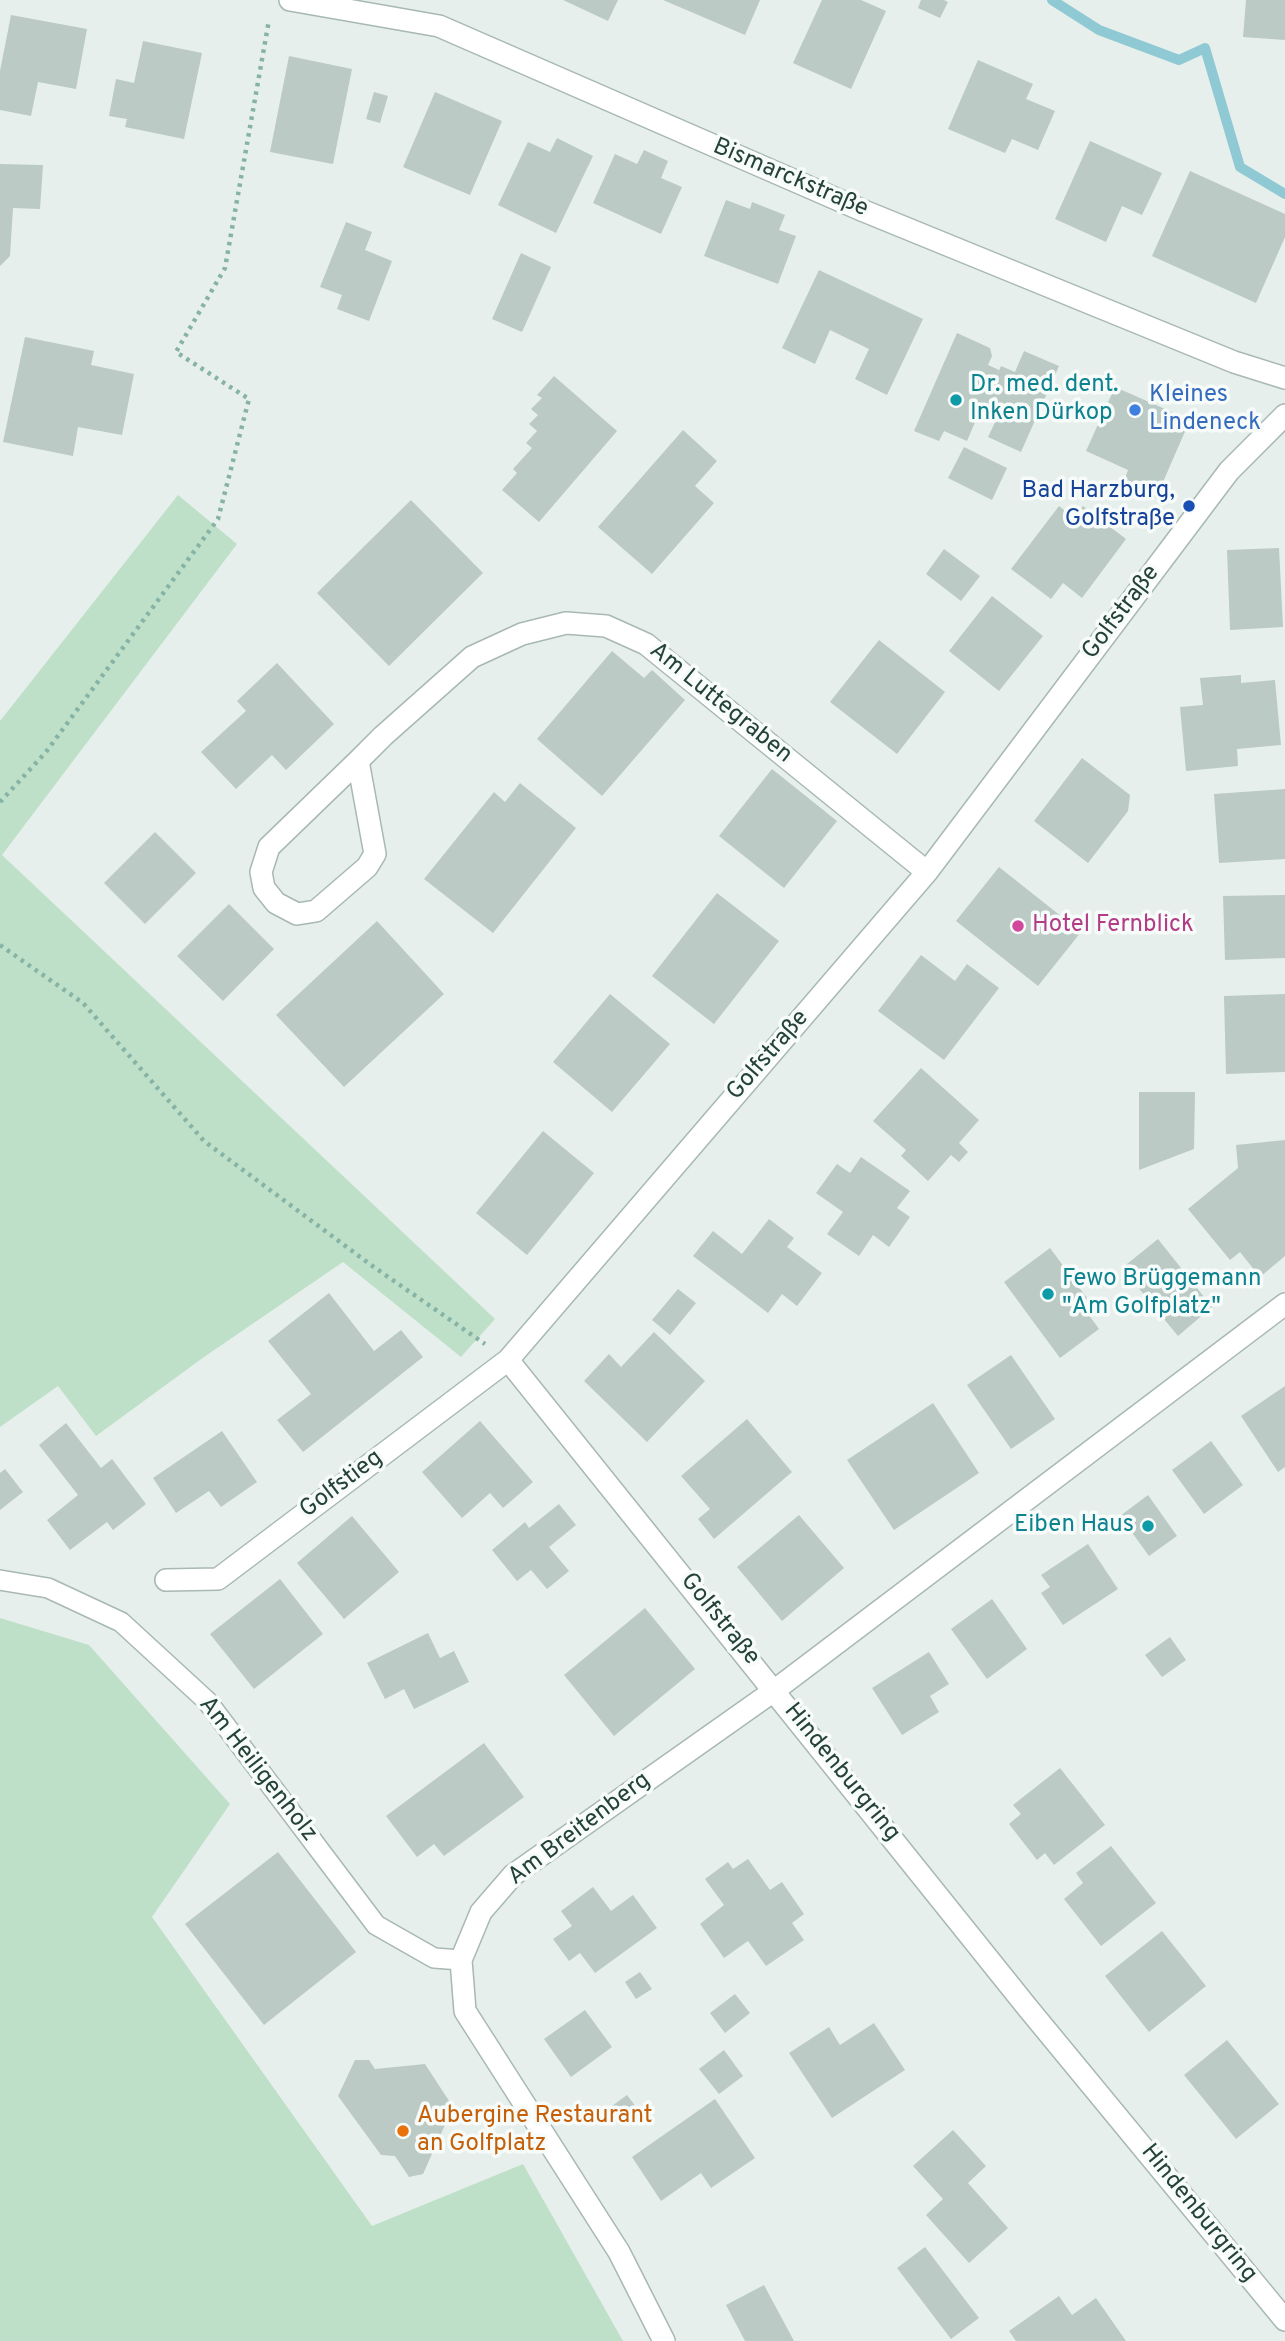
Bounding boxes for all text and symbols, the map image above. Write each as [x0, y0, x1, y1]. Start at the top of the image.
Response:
street label: Bismarckstraße [708, 133, 872, 225]
place label: Dr. med. dent. Inken Dürkop [970, 372, 1118, 428]
place label: Kleines Lindeneck [1149, 382, 1261, 438]
marker: Dr. med. dent. Inken Dürkop [948, 392, 964, 408]
marker: Kleines Lindeneck [1127, 402, 1143, 418]
place label: Bad Harzburg, Golfstraße [1021, 478, 1175, 534]
marker: Bad Harzburg, Golfstraße [1181, 498, 1197, 514]
street label: Golfstraße [1077, 560, 1167, 666]
street label: Am Luttegraben [643, 637, 797, 771]
place label: Hotel Fernblick [1032, 912, 1194, 940]
marker: Hotel Fernblick [1010, 918, 1026, 934]
street label: Golfstraße [722, 1005, 816, 1107]
place label: Fewo Brüggemann "Am Golfplatz" [1062, 1266, 1261, 1322]
marker: Fewo Brüggemann "Am Golfplatz" [1040, 1286, 1056, 1302]
street label: Golfstieg [295, 1445, 389, 1525]
place label: Eiben Haus [1014, 1512, 1134, 1540]
marker: Eiben Haus [1140, 1518, 1156, 1534]
street label: Golfstraße [673, 1568, 765, 1672]
street label: Am Heiligenholz [191, 1692, 323, 1848]
street label: Hindenburgring [777, 1698, 905, 1848]
street label: Am Breitenberg [503, 1767, 657, 1893]
place label: Aubergine Restaurant an Golfplatz [417, 2103, 653, 2159]
marker: Aubergine Restaurant an Golfplatz [395, 2123, 411, 2139]
street label: Hindenburgring [1134, 2139, 1262, 2289]

